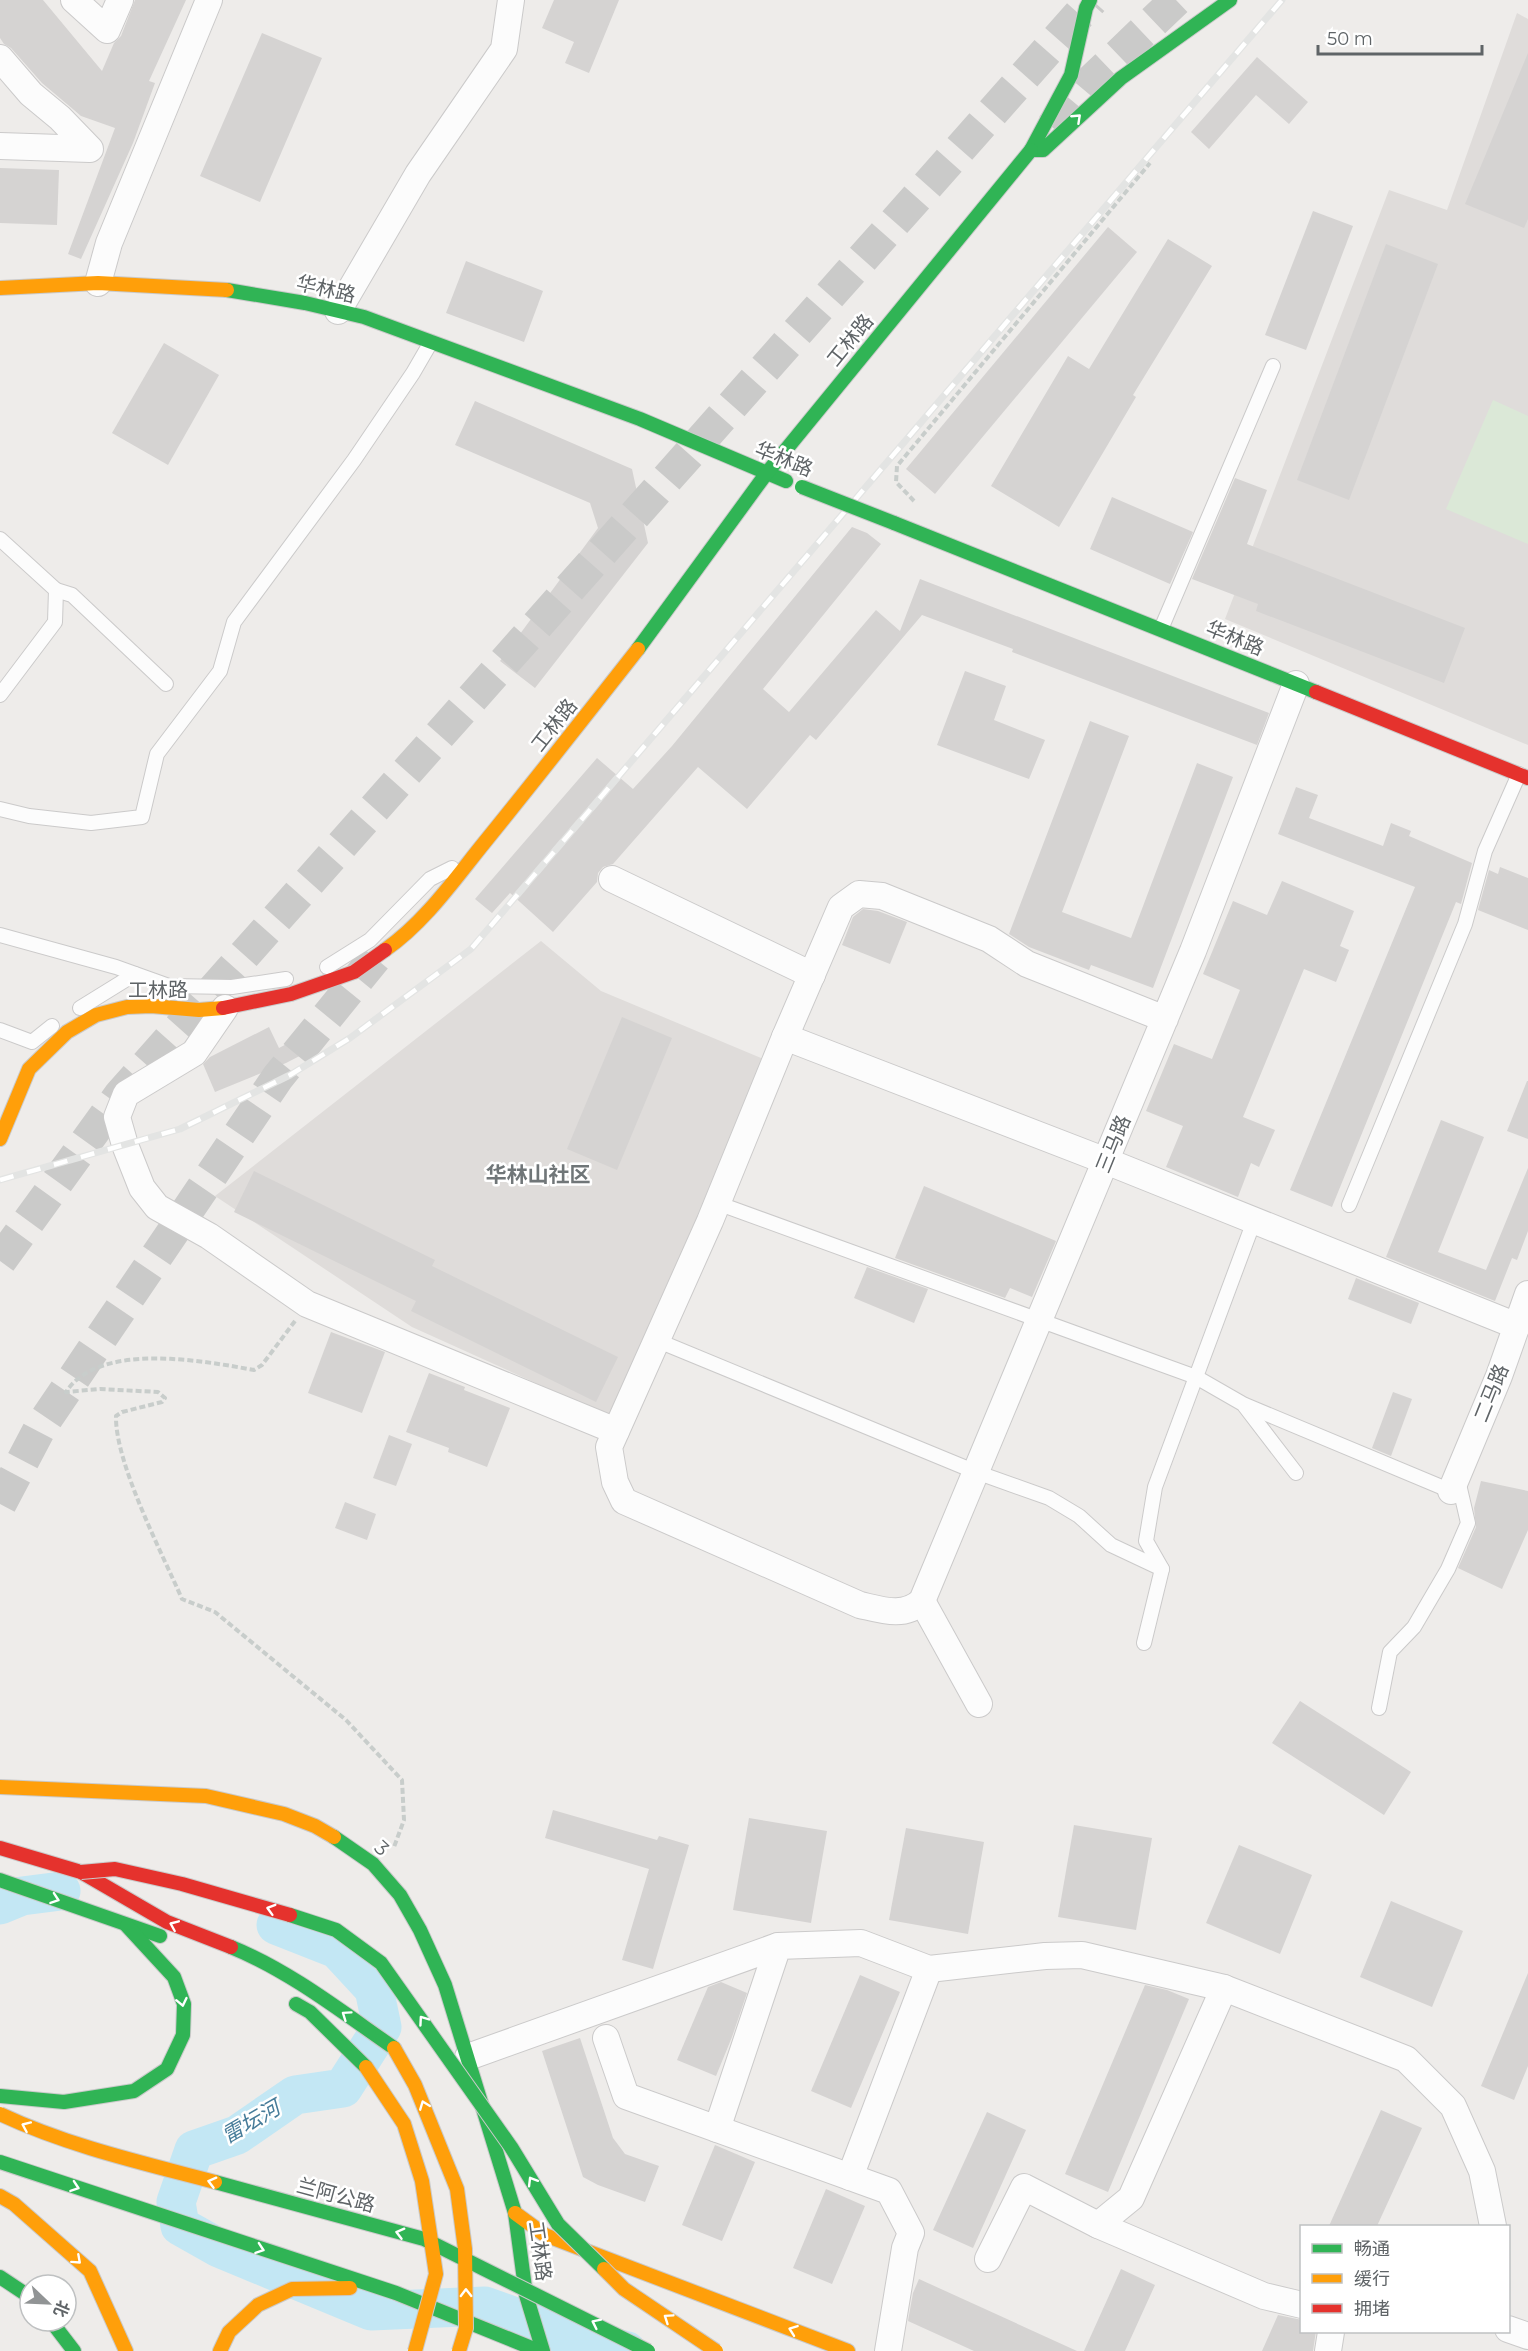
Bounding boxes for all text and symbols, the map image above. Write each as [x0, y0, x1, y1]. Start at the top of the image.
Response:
scale bar [1318, 18, 1482, 56]
text: 50 m [1327, 28, 1373, 50]
one-way arrow [1070, 115, 1081, 126]
street label: 华林路 [294, 271, 358, 307]
street label: 工林路 [822, 309, 878, 371]
street label: 华林路 [752, 437, 816, 481]
street label: 华林路 [1203, 616, 1267, 660]
street label: 工林路 [526, 694, 582, 756]
street label: 工林路 [128, 978, 188, 1002]
street label: 三马路 [1091, 1112, 1135, 1176]
district label: 华林山社区 [486, 1162, 591, 1187]
street label: 二马路 [1469, 1361, 1513, 1425]
street label: 3 [370, 1835, 394, 1861]
one-way arrow [49, 1892, 60, 1905]
one-way arrow [266, 1904, 277, 1916]
one-way arrow [170, 1920, 181, 1932]
one-way arrow [175, 1997, 188, 2007]
one-way arrow [342, 2011, 353, 2022]
one-way arrow [419, 2015, 430, 2026]
water label: 雷坛河 [217, 2093, 288, 2148]
one-way arrow [418, 2101, 431, 2111]
one-way arrow [21, 2121, 32, 2133]
street label: 兰阿公路 [294, 2173, 378, 2217]
one-way arrow [207, 2176, 217, 2189]
one-way arrow [527, 2177, 539, 2187]
one-way arrow [69, 2180, 80, 2192]
street label: 工林路 [524, 2220, 556, 2282]
legend [1300, 2225, 1510, 2333]
one-way arrow [396, 2227, 406, 2240]
text: 畅通 [1354, 2238, 1390, 2260]
one-way arrow [254, 2242, 265, 2255]
one-way arrow [70, 2253, 81, 2264]
text: 缓行 [1354, 2268, 1390, 2290]
north arrow [18, 2273, 78, 2333]
one-way arrow [460, 2289, 472, 2298]
text: 北 [49, 2298, 73, 2320]
text: 拥堵 [1354, 2298, 1390, 2320]
one-way arrow [663, 2314, 674, 2325]
one-way arrow [591, 2319, 602, 2331]
one-way arrow [788, 2325, 799, 2337]

